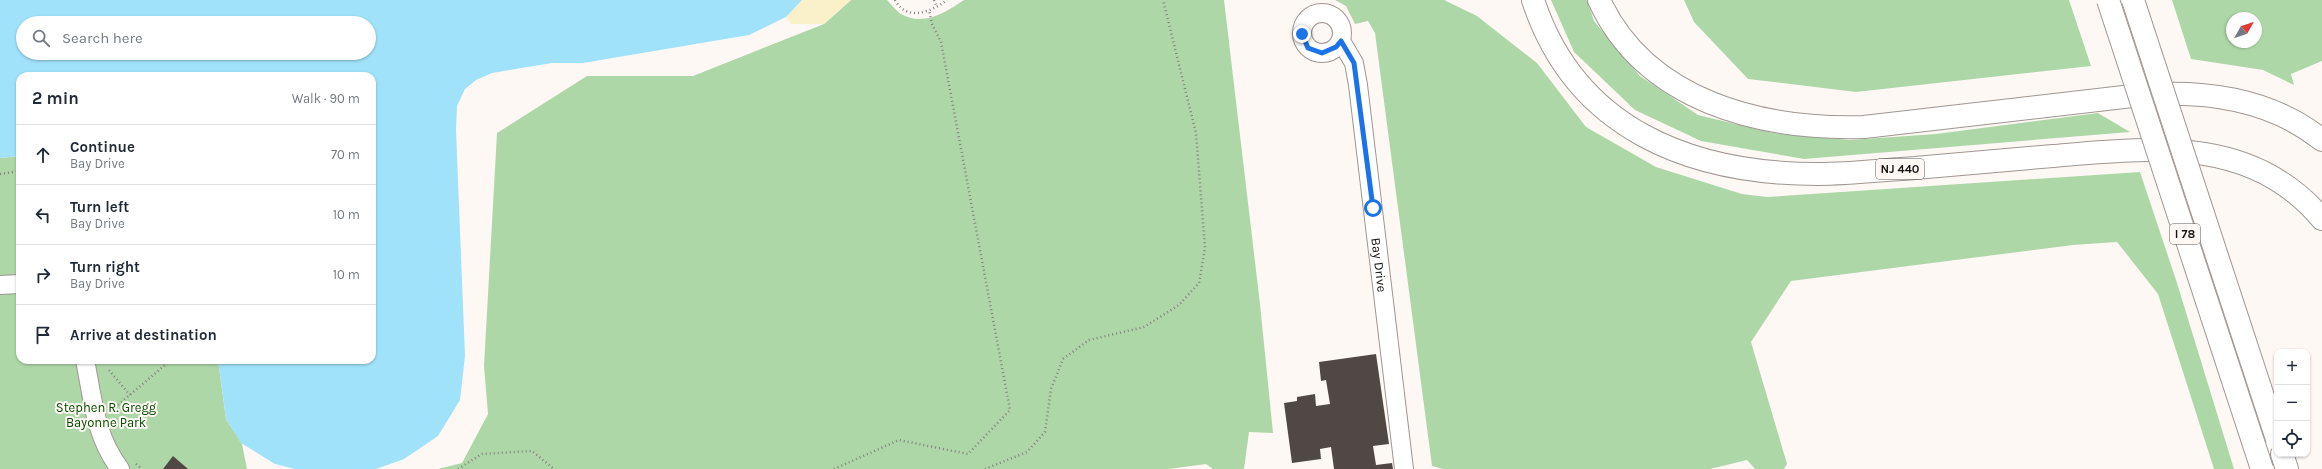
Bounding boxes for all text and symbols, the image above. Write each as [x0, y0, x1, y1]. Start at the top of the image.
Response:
north arrow [2226, 12, 2262, 48]
search box [16, 16, 376, 60]
route end [1293, 25, 1311, 43]
icon: search [30, 27, 52, 49]
text: Search here [62, 29, 143, 47]
text: 2 min [32, 88, 79, 108]
text: Walk · 90 m [292, 91, 360, 106]
text: Continue [70, 138, 135, 156]
icon: ahead [32, 144, 54, 166]
text: 70 m [331, 147, 360, 162]
text: Bay Drive [70, 156, 125, 171]
road number: NJ 440 [1876, 159, 1924, 179]
text: Turn left [70, 198, 129, 216]
route start [1364, 199, 1382, 217]
icon: left [32, 204, 54, 226]
text: 10 m [333, 207, 360, 222]
text: Bay Drive [70, 216, 125, 231]
road number: I 78 [2170, 224, 2200, 244]
street label: Bay Drive [1368, 237, 1390, 293]
text: Turn right [70, 258, 140, 276]
icon: right [32, 264, 54, 286]
text: 10 m [333, 267, 360, 282]
text: Bay Drive [70, 276, 125, 291]
icon: arrive [32, 324, 54, 346]
text: Arrive at destination [70, 326, 217, 344]
map controls [2274, 349, 2310, 457]
button: + [2274, 349, 2310, 385]
button: − [2274, 385, 2310, 421]
park label: Stephen R. Gregg Bayonne Park [56, 400, 157, 430]
button: locate [2274, 421, 2310, 457]

